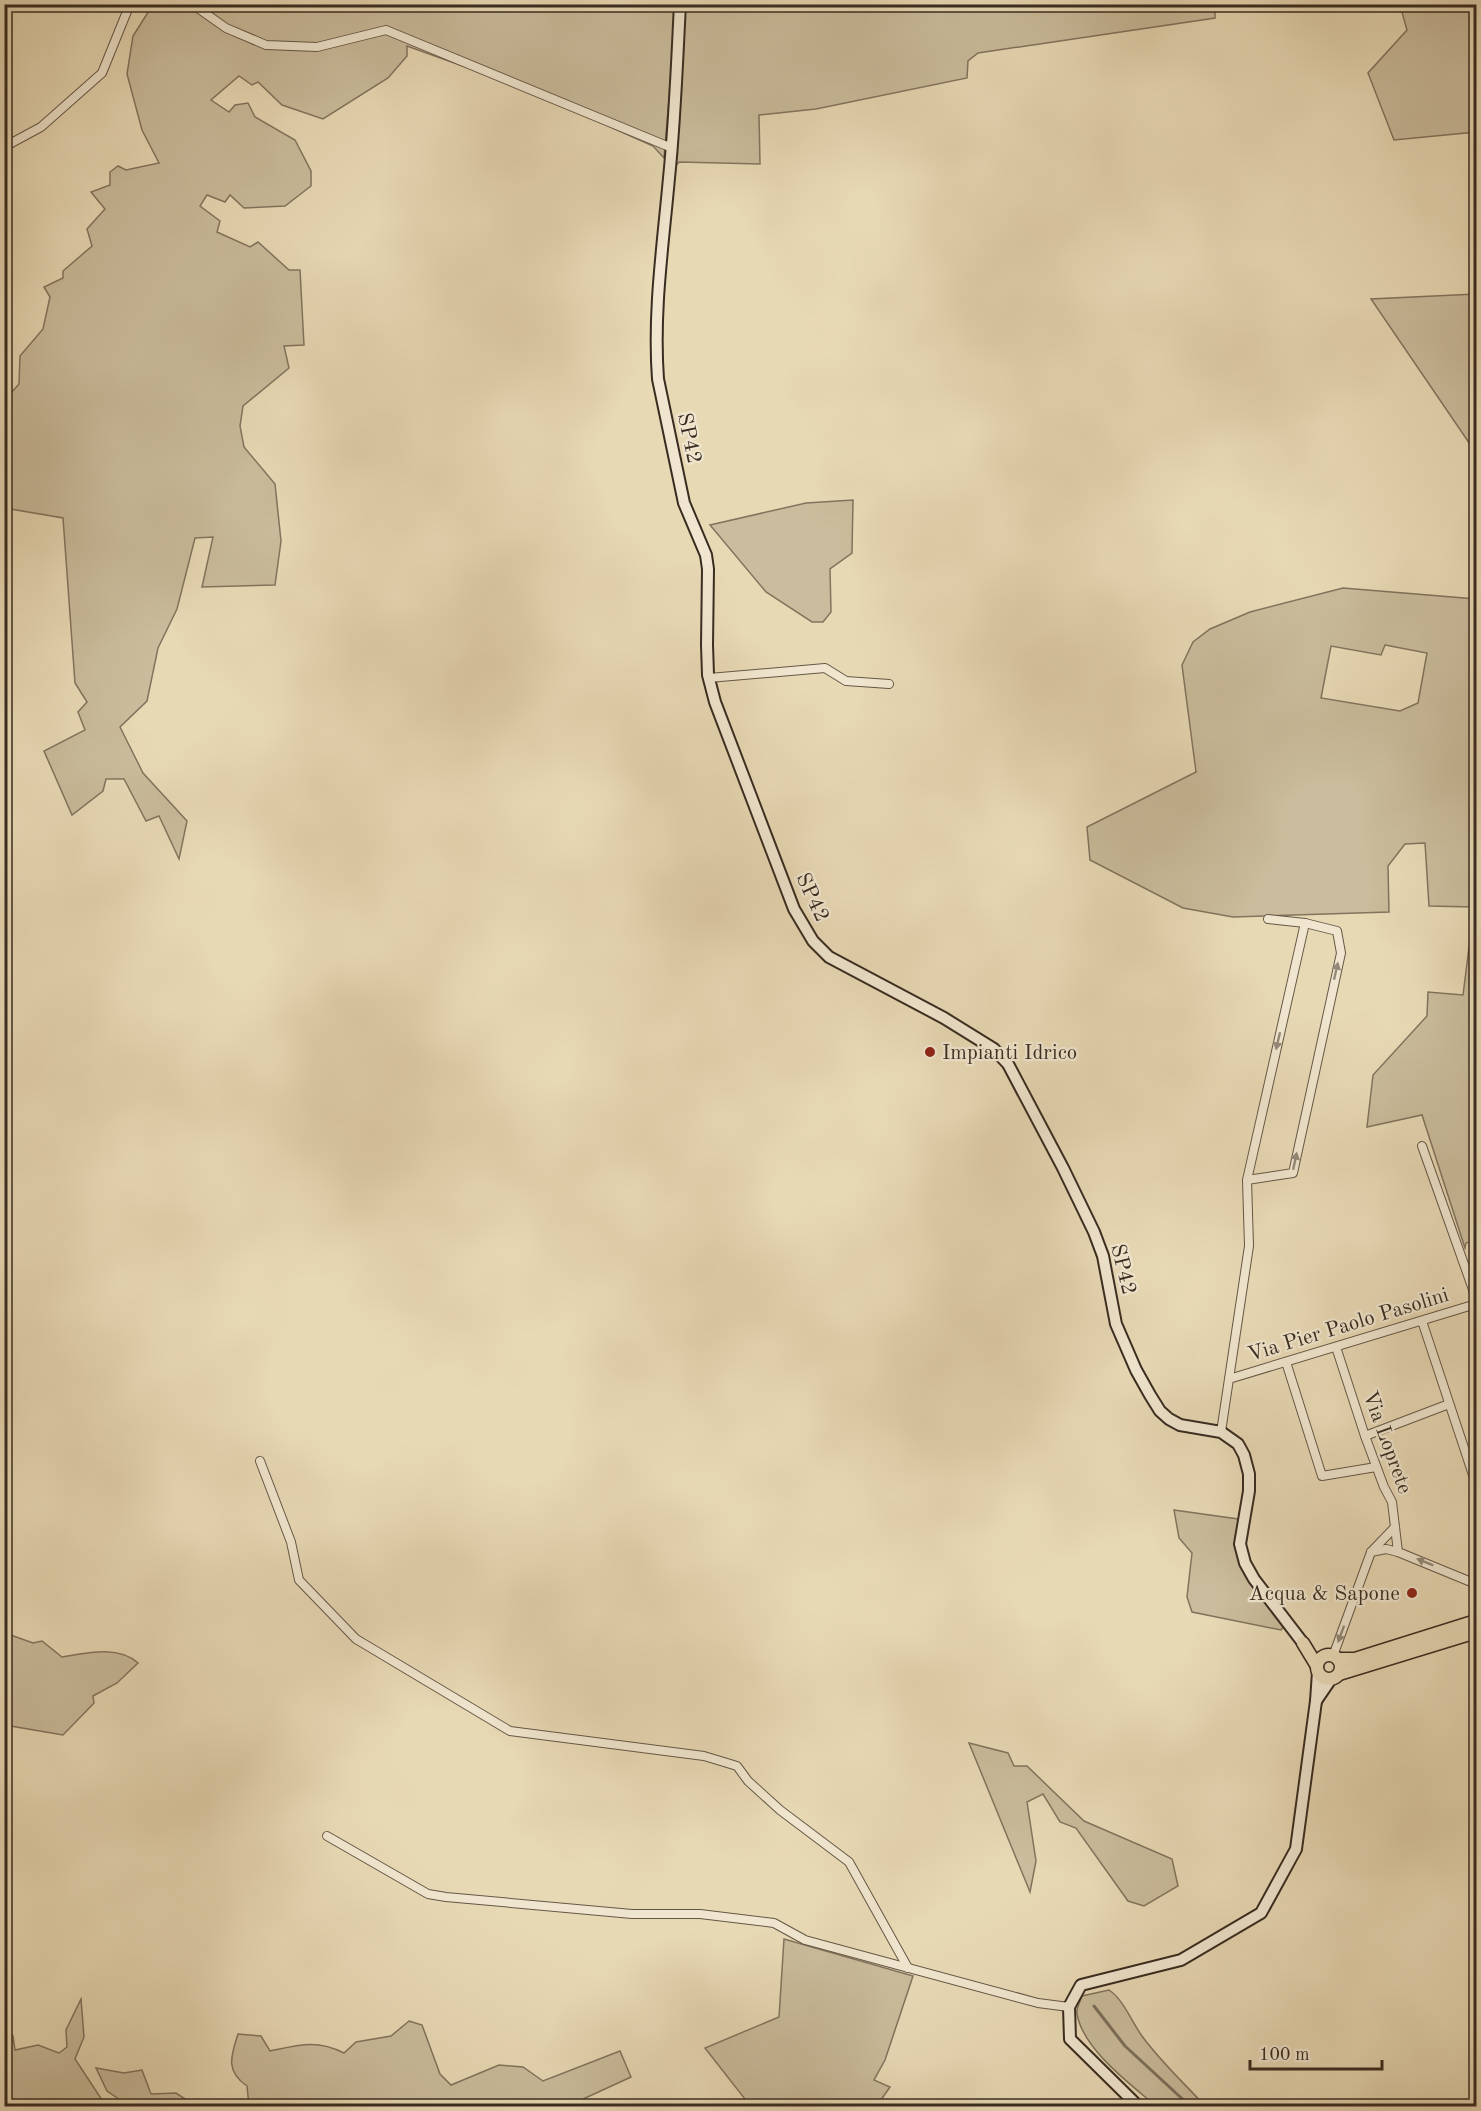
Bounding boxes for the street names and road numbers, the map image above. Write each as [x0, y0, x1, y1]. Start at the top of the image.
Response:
street label: SP42 [673, 411, 704, 466]
street label: SP42 [791, 870, 832, 925]
street label: SP42 [1106, 1242, 1139, 1297]
street label: Via Pier Paolo Pasolini [1245, 1285, 1451, 1366]
street label: Via Loprete [1358, 1388, 1415, 1497]

